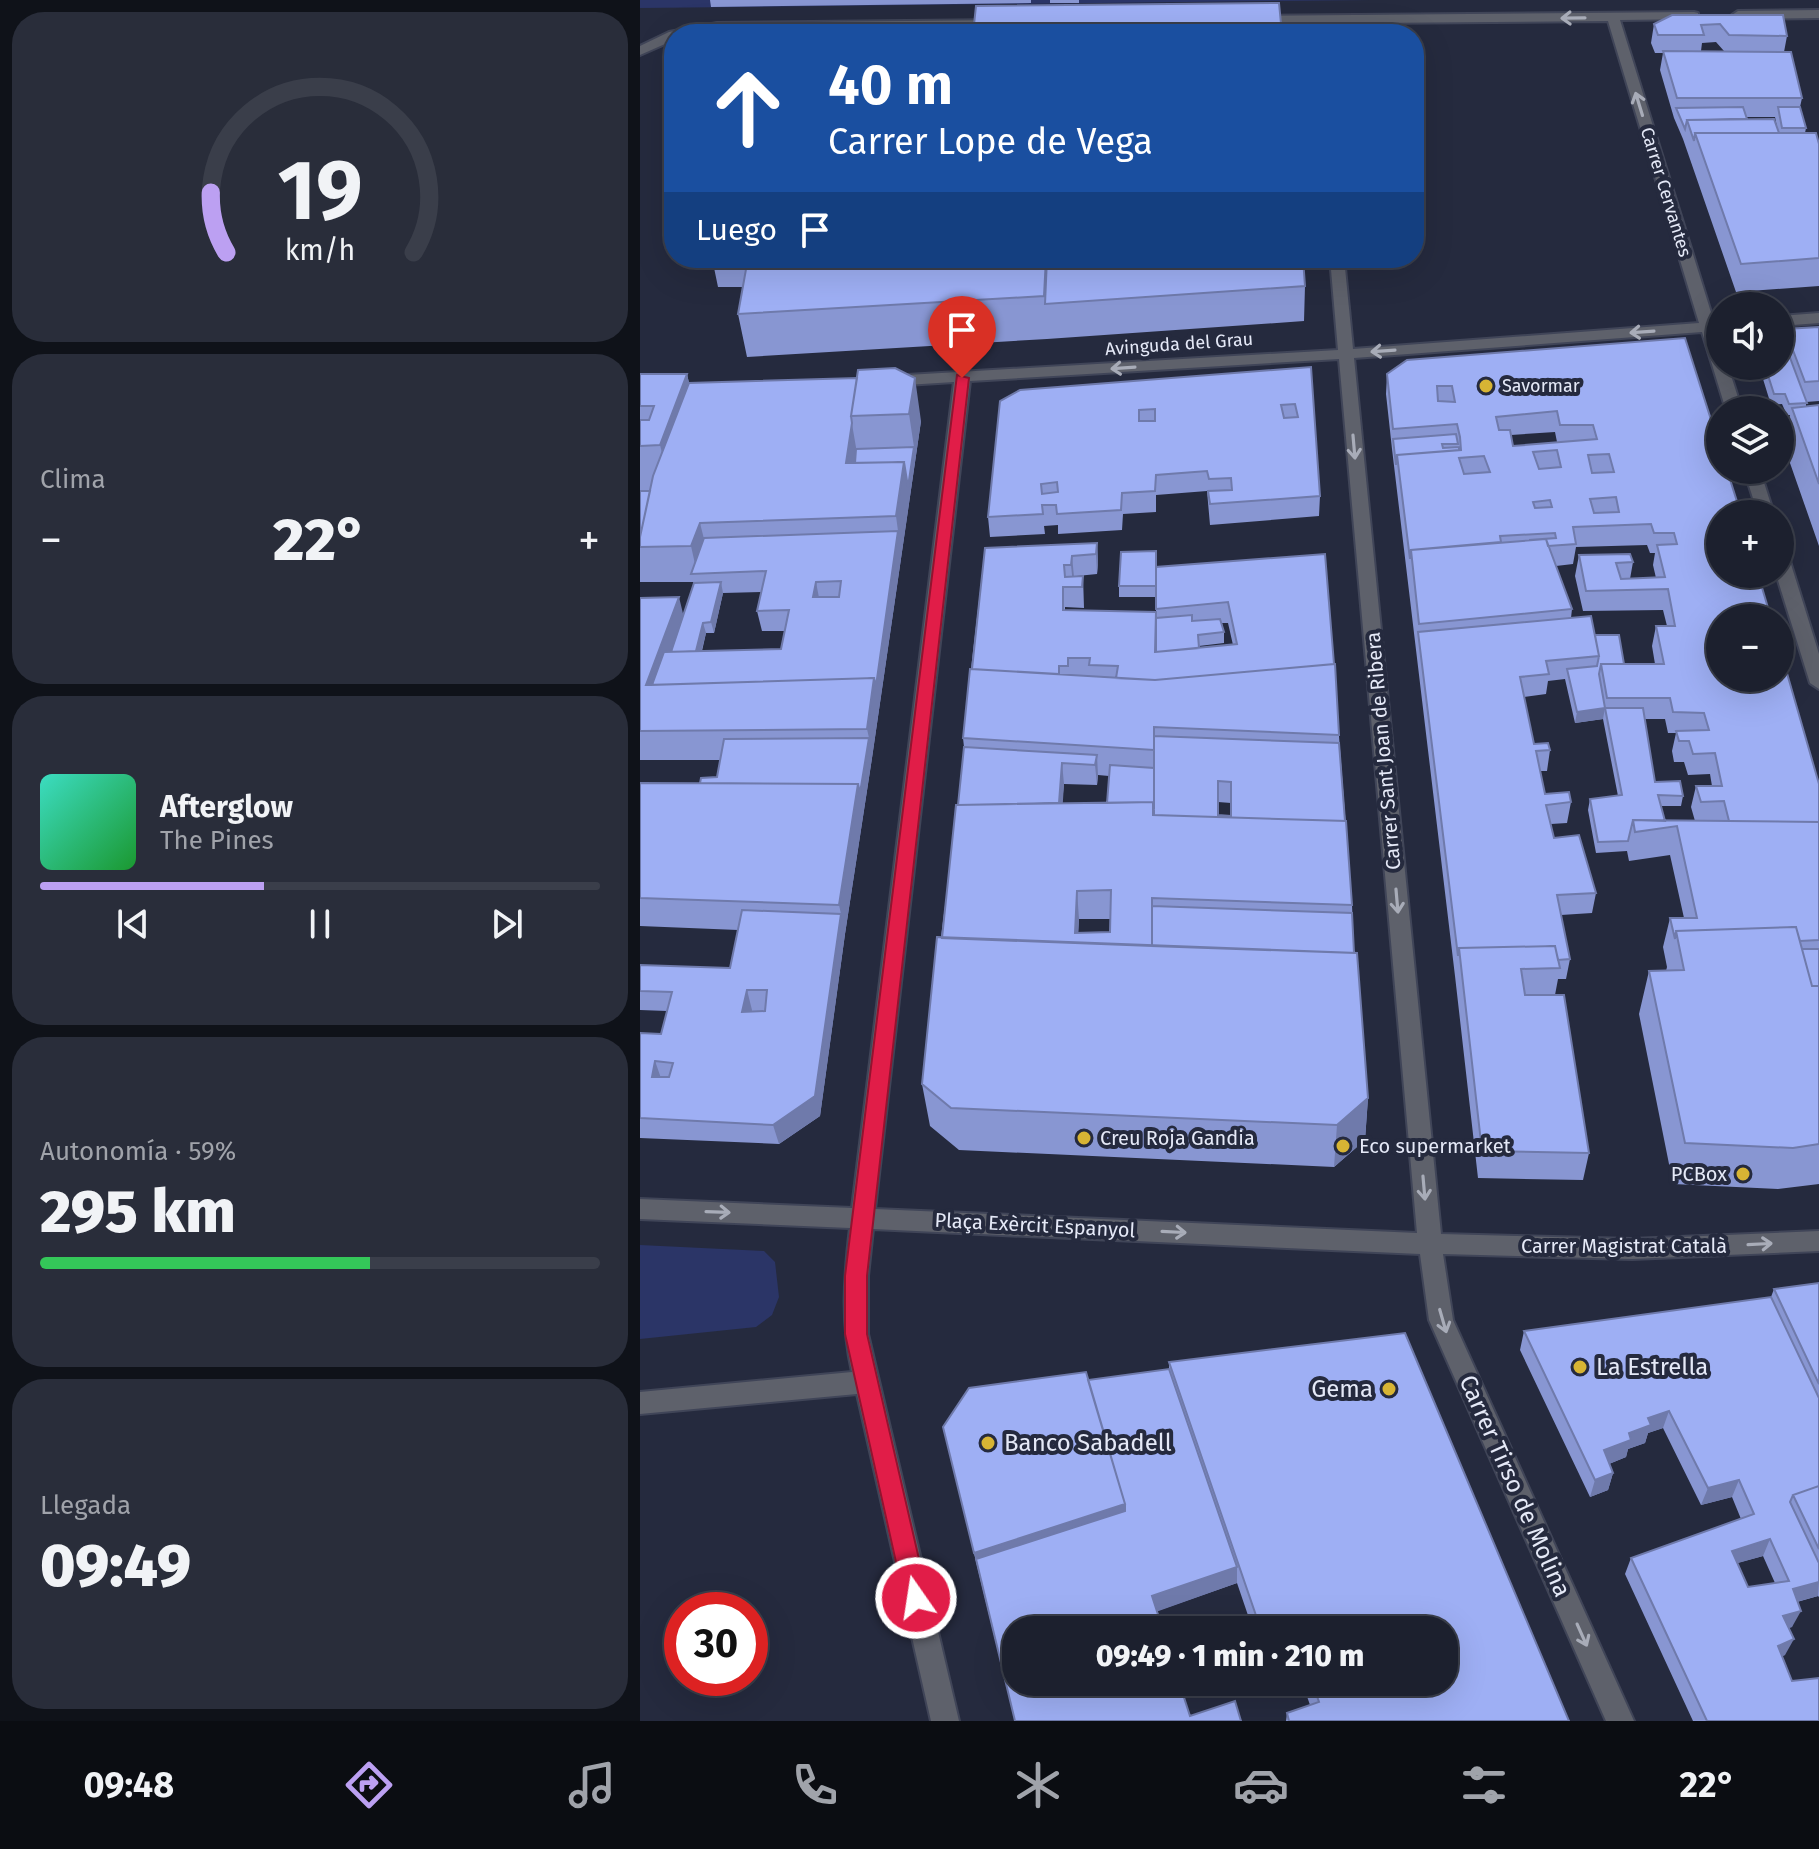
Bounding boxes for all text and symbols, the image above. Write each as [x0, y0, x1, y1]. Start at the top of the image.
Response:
one-way arrow [1560, 10, 1587, 26]
text: 40 m [828, 52, 953, 119]
icon: ahead [696, 56, 800, 160]
one-way arrow [1631, 92, 1645, 117]
text: Carrer Lope de Vega [828, 120, 1153, 164]
street label: Carrer Cervantes [1636, 125, 1696, 259]
text: 19 [277, 140, 363, 240]
icon: arrive [793, 208, 837, 252]
text: Luego [696, 212, 777, 248]
text: km/h [285, 233, 355, 268]
map controls [1706, 292, 1794, 692]
button: sound [1706, 292, 1794, 380]
pin [928, 296, 996, 378]
icon: arrive [940, 308, 984, 352]
one-way arrow [1629, 324, 1656, 339]
street label: Avinguda del Grau [1104, 328, 1254, 360]
one-way arrow [1370, 344, 1397, 359]
one-way arrow [1110, 361, 1137, 376]
place label: Savormar [1502, 375, 1580, 397]
marker: Savormar [1477, 377, 1495, 395]
button: layers [1706, 396, 1794, 484]
one-way arrow [1347, 433, 1362, 460]
text: Clima [40, 464, 106, 495]
button: + [1706, 500, 1794, 588]
text: 22° [273, 504, 367, 576]
text: − [40, 514, 62, 567]
text: + [578, 514, 600, 567]
button: − [1706, 604, 1794, 692]
street label: Carrer Sant Joan de Ribera [1361, 631, 1405, 871]
text: Afterglow [160, 789, 293, 825]
text: The Pines [160, 825, 274, 856]
one-way arrow [1390, 887, 1405, 914]
icon: previous [111, 902, 155, 946]
icon: pause [298, 902, 342, 946]
icon: next [485, 902, 529, 946]
place label: Creu Roja Gandia [1100, 1126, 1255, 1150]
marker: Creu Roja Gandia [1075, 1129, 1093, 1147]
place label: Eco supermarket [1359, 1134, 1512, 1158]
text: Autonomía · 59% [40, 1136, 236, 1167]
marker: Eco supermarket [1334, 1137, 1352, 1155]
place label: PCBox [1671, 1162, 1727, 1186]
marker: PCBox [1734, 1165, 1752, 1183]
one-way arrow [1417, 1174, 1432, 1201]
text: 295 km [40, 1176, 236, 1248]
one-way arrow [704, 1205, 731, 1220]
street label: Plaça Exèrcit Espanyol [934, 1208, 1136, 1243]
one-way arrow [1160, 1224, 1187, 1239]
street label: Carrer Magistrat Català [1521, 1234, 1727, 1258]
one-way arrow [1746, 1237, 1773, 1252]
one-way arrow [1436, 1307, 1451, 1333]
place label: La Estrella [1596, 1353, 1708, 1381]
marker: La Estrella [1571, 1358, 1589, 1376]
street label: Carrer Tirso de Molina [1453, 1371, 1577, 1601]
place label: Gema [1311, 1375, 1373, 1403]
marker: Gema [1380, 1380, 1398, 1398]
place label: Banco Sabadell [1004, 1429, 1172, 1457]
marker: Banco Sabadell [979, 1434, 997, 1452]
text: Llegada [40, 1490, 131, 1521]
text: 09:49 [40, 1530, 191, 1602]
position arrow [874, 1556, 958, 1640]
speed limit sign: 30 [664, 1592, 768, 1696]
one-way arrow [1575, 1623, 1590, 1647]
text: 09:49 · 1 min · 210 m [1096, 1638, 1364, 1674]
icon: directions [341, 1757, 397, 1813]
icon: music [564, 1757, 620, 1813]
icon: phone [787, 1757, 843, 1813]
icon: climate [1010, 1757, 1066, 1813]
icon: car [1233, 1757, 1289, 1813]
icon: filters [1456, 1757, 1512, 1813]
text: 09:48 [84, 1763, 174, 1807]
text: 22° [1679, 1763, 1735, 1807]

